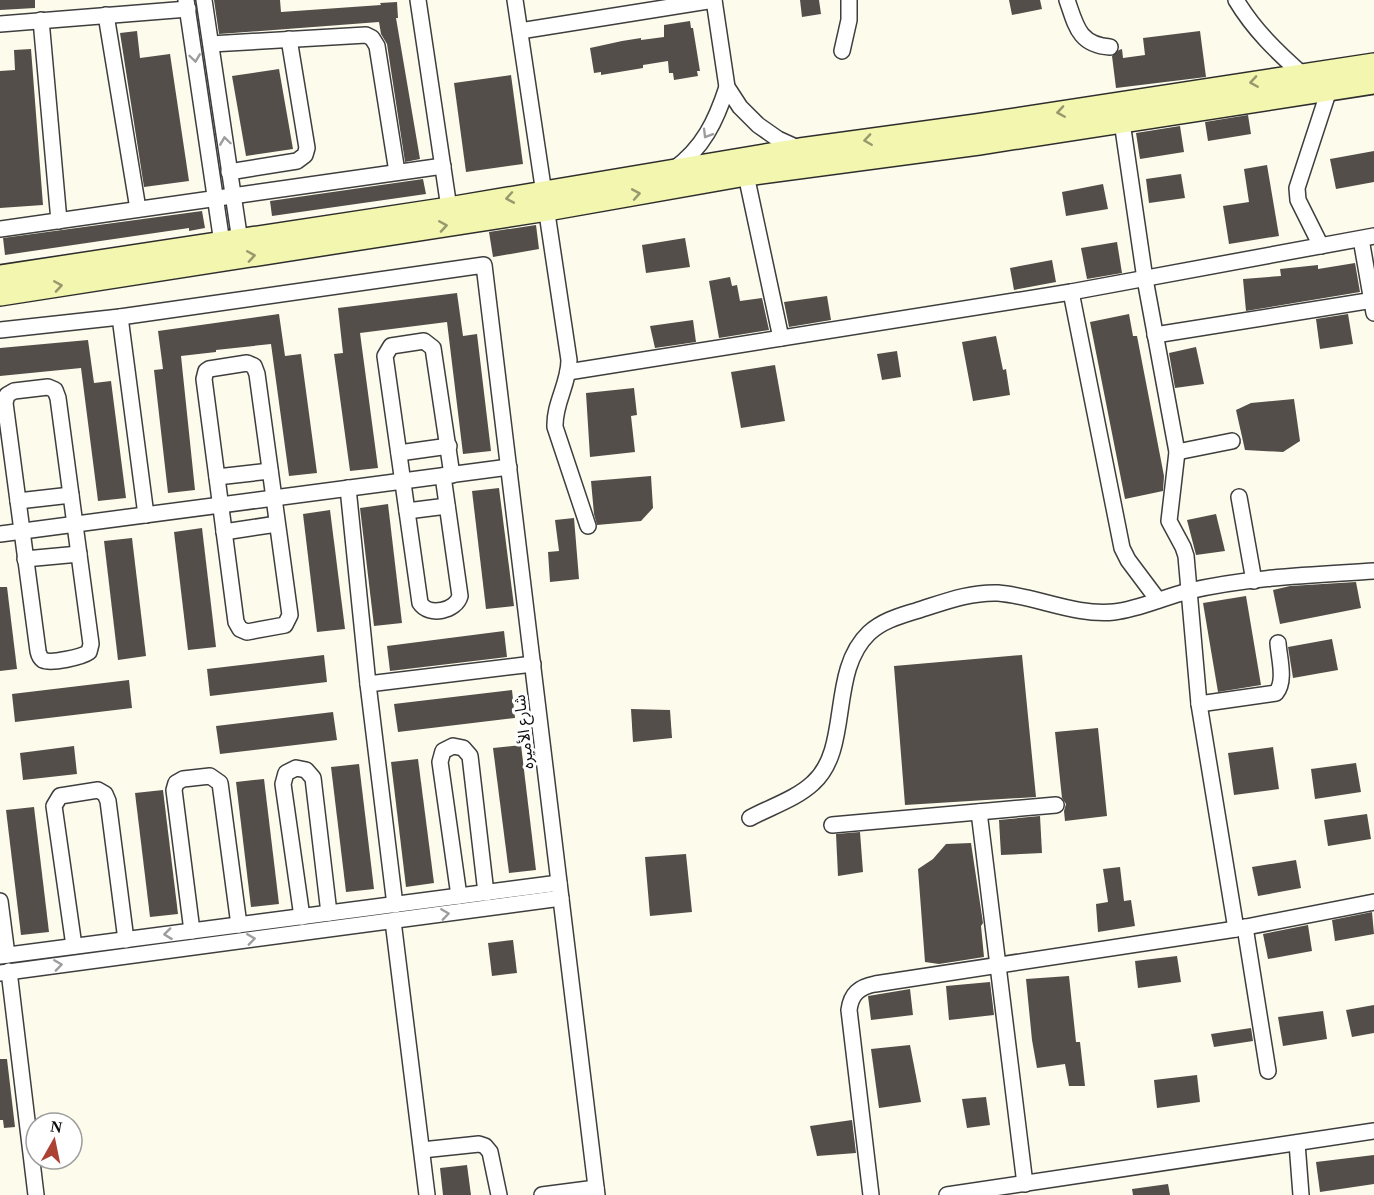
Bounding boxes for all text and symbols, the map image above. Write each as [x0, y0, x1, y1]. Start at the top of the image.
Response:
one-way arrow [188, 53, 200, 62]
one-way arrow [1249, 76, 1259, 88]
one-way arrow [1057, 105, 1066, 117]
one-way arrow [702, 128, 714, 138]
one-way arrow [864, 133, 873, 145]
one-way arrow [219, 137, 231, 146]
one-way arrow [631, 189, 640, 201]
one-way arrow [505, 191, 515, 204]
one-way arrow [439, 221, 448, 233]
one-way arrow [246, 251, 255, 263]
one-way arrow [53, 281, 62, 293]
street label: شارع الأميره [510, 693, 540, 770]
one-way arrow [440, 908, 449, 920]
one-way arrow [163, 928, 173, 940]
one-way arrow [247, 934, 256, 946]
one-way arrow [53, 959, 63, 972]
north arrow [24, 1111, 84, 1171]
text: N [49, 1117, 64, 1136]

